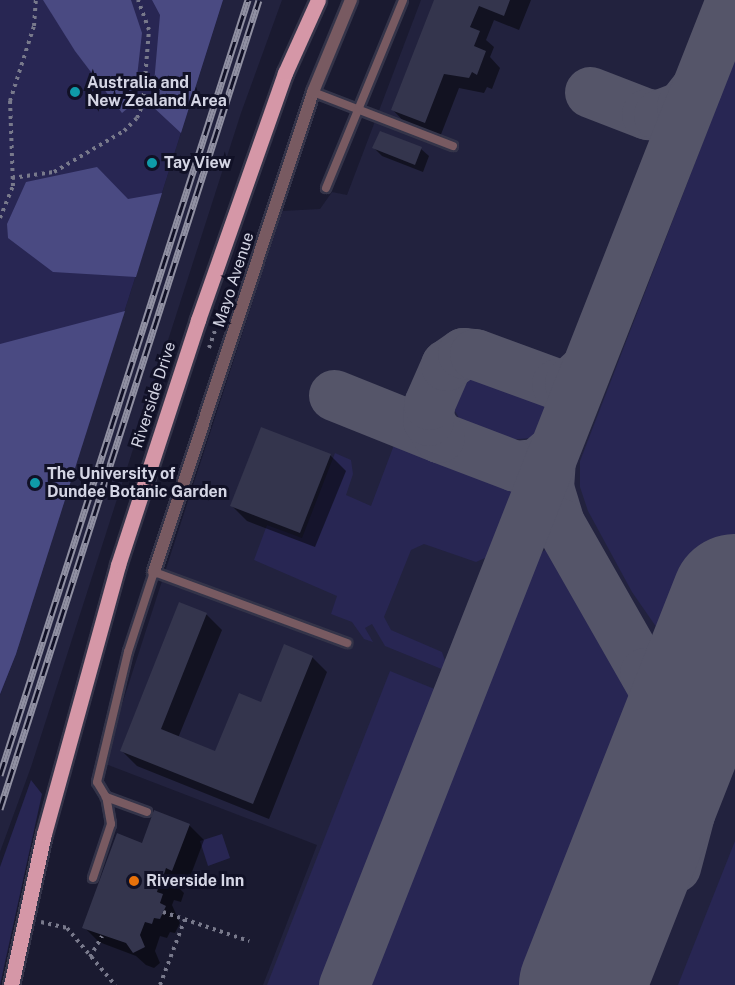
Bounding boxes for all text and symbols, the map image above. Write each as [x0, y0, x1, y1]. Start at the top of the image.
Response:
place label: Australia and New Zealand Area [87, 73, 227, 111]
marker: Australia and New Zealand Area [68, 85, 82, 99]
place label: Tay View [164, 153, 231, 173]
marker: Tay View [145, 156, 159, 170]
street label: Mayo Avenue [210, 230, 258, 330]
street label: Riverside Drive [128, 339, 180, 451]
place label: The University of Dundee Botanic Garden [47, 464, 227, 502]
marker: The University of Dundee Botanic Garden [28, 476, 42, 490]
place label: Riverside Inn [146, 871, 244, 891]
marker: Riverside Inn [127, 874, 141, 888]

